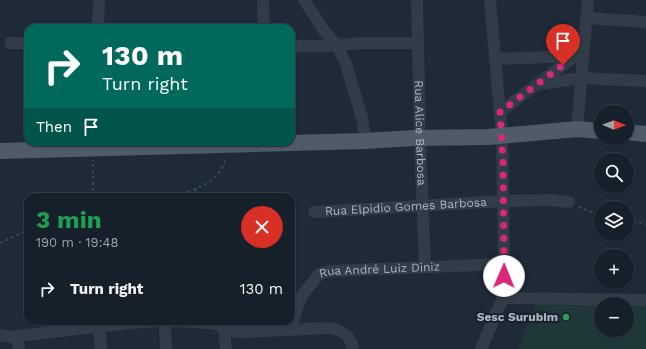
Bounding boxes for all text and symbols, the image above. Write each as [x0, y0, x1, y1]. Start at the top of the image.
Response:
pin [546, 24, 580, 65]
icon: arrive [552, 30, 574, 52]
text: 130 m [102, 39, 183, 72]
icon: right [36, 40, 88, 92]
text: Turn right [102, 73, 188, 94]
street label: Rua Alice Barbosa [412, 80, 429, 186]
north arrow [594, 105, 634, 145]
map controls [594, 105, 634, 337]
icon: arrive [80, 116, 102, 138]
text: Then [36, 118, 72, 136]
button: search [594, 153, 634, 193]
street label: Rua Elpidio Gomes Barbosa [325, 195, 487, 218]
button: layers [594, 201, 634, 241]
text: 3 min [36, 206, 102, 234]
button: close [241, 206, 283, 248]
text: 190 m · 19:48 [36, 235, 118, 250]
button: + [594, 249, 634, 289]
position arrow [483, 255, 525, 297]
street label: Rua André Luiz Diniz [318, 260, 440, 281]
icon: right [36, 278, 58, 300]
text: Turn right [70, 280, 143, 298]
text: 130 m [240, 280, 283, 298]
button: − [594, 297, 634, 337]
place label: Sesc Surubim [477, 310, 558, 324]
marker: Sesc Surubim [561, 312, 571, 322]

